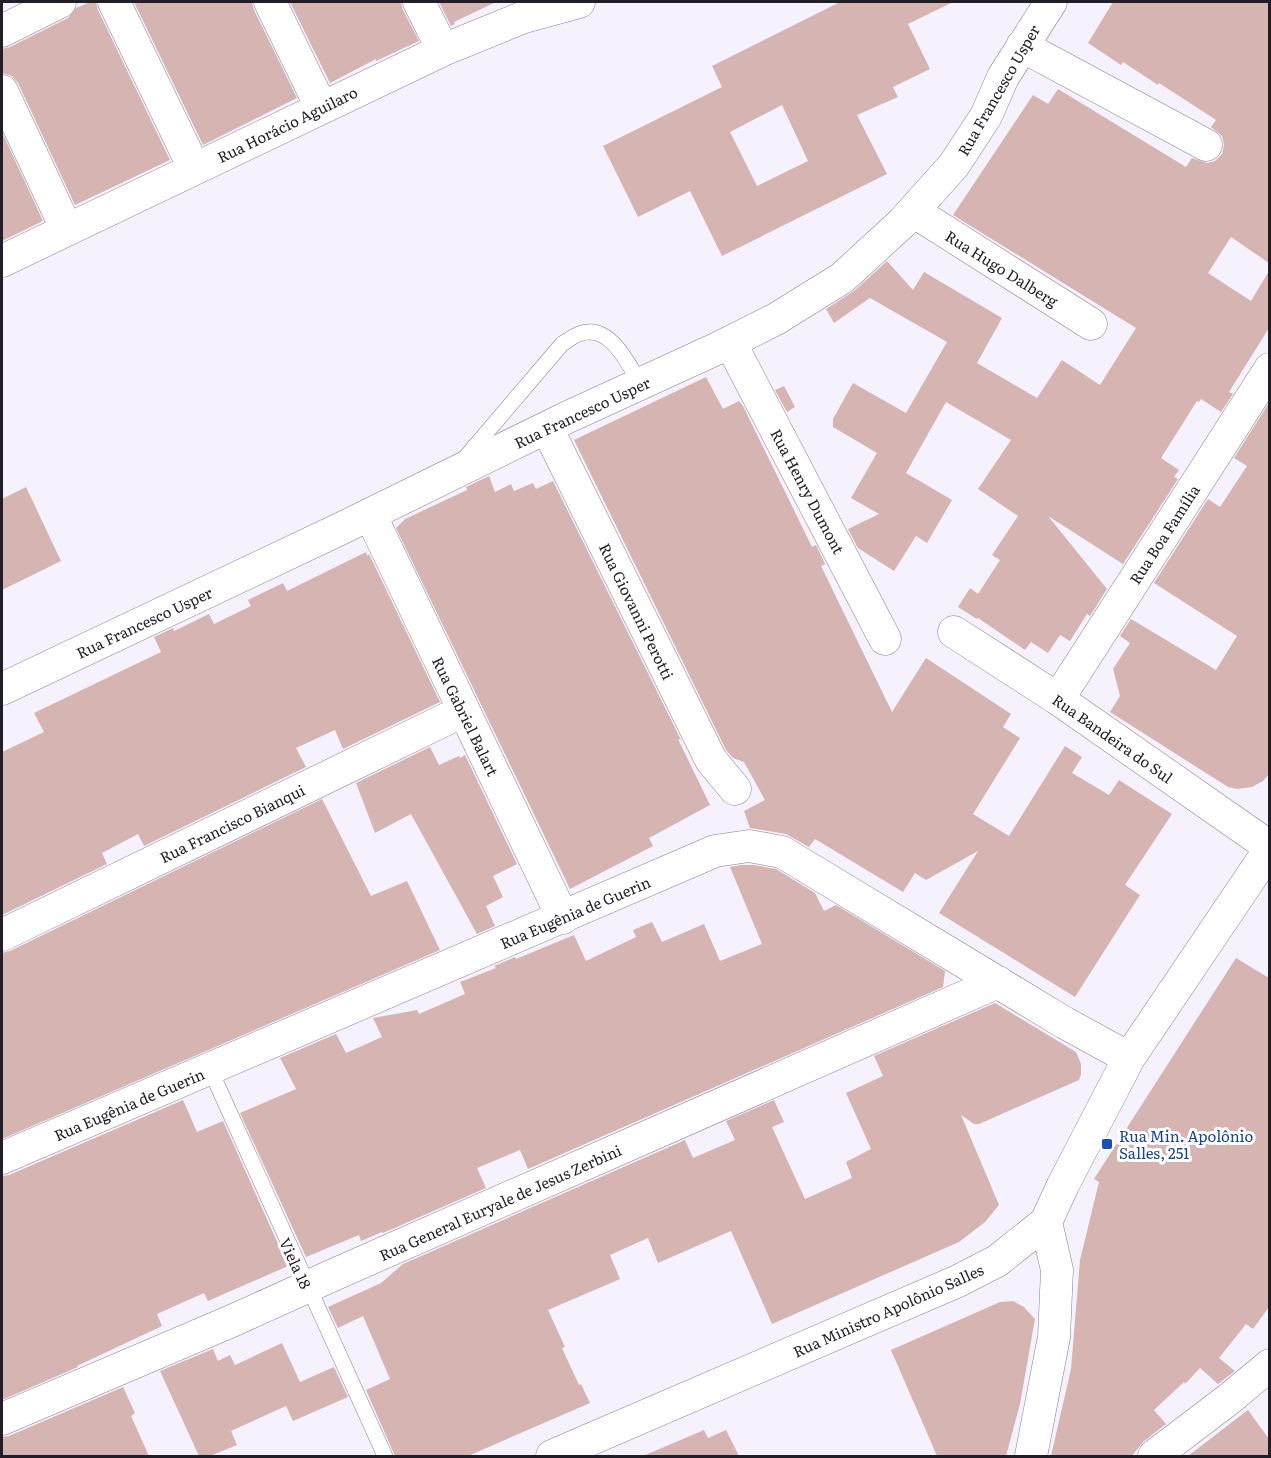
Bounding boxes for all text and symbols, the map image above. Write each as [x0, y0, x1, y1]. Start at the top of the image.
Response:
street label: Rua Francesco Usper [951, 20, 1045, 160]
street label: Rua Horácio Aguilaro [213, 80, 361, 168]
street label: Rua Hugo Dalberg [941, 224, 1063, 312]
street label: Rua Francesco Usper [510, 370, 654, 454]
street label: Rua Henry Dumont [765, 424, 851, 558]
street label: Rua Boa Família [1123, 479, 1205, 588]
street label: Rua Giovanni Perotti [594, 539, 680, 683]
street label: Rua Francesco Usper [72, 580, 216, 664]
street label: Rua Gabriel Balart [427, 652, 505, 780]
street label: Rua Bandeira do Sul [1048, 688, 1178, 788]
street label: Rua Francisco Bianqui [155, 778, 309, 868]
street label: Rua Eugênia de Guerin [496, 870, 654, 954]
street label: Rua Eugênia de Guerin [50, 1062, 208, 1146]
place label: Rua Min. Apolônio Salles, 251 [1119, 1124, 1254, 1164]
marker: Rua Min. Apolônio Salles, 251 [1100, 1137, 1114, 1151]
street label: Rua General Euryale de Jesus Zerbini [375, 1138, 625, 1266]
street label: Viela 18 [274, 1234, 318, 1292]
street label: Rua Ministro Apolônio Salles [789, 1257, 987, 1363]

